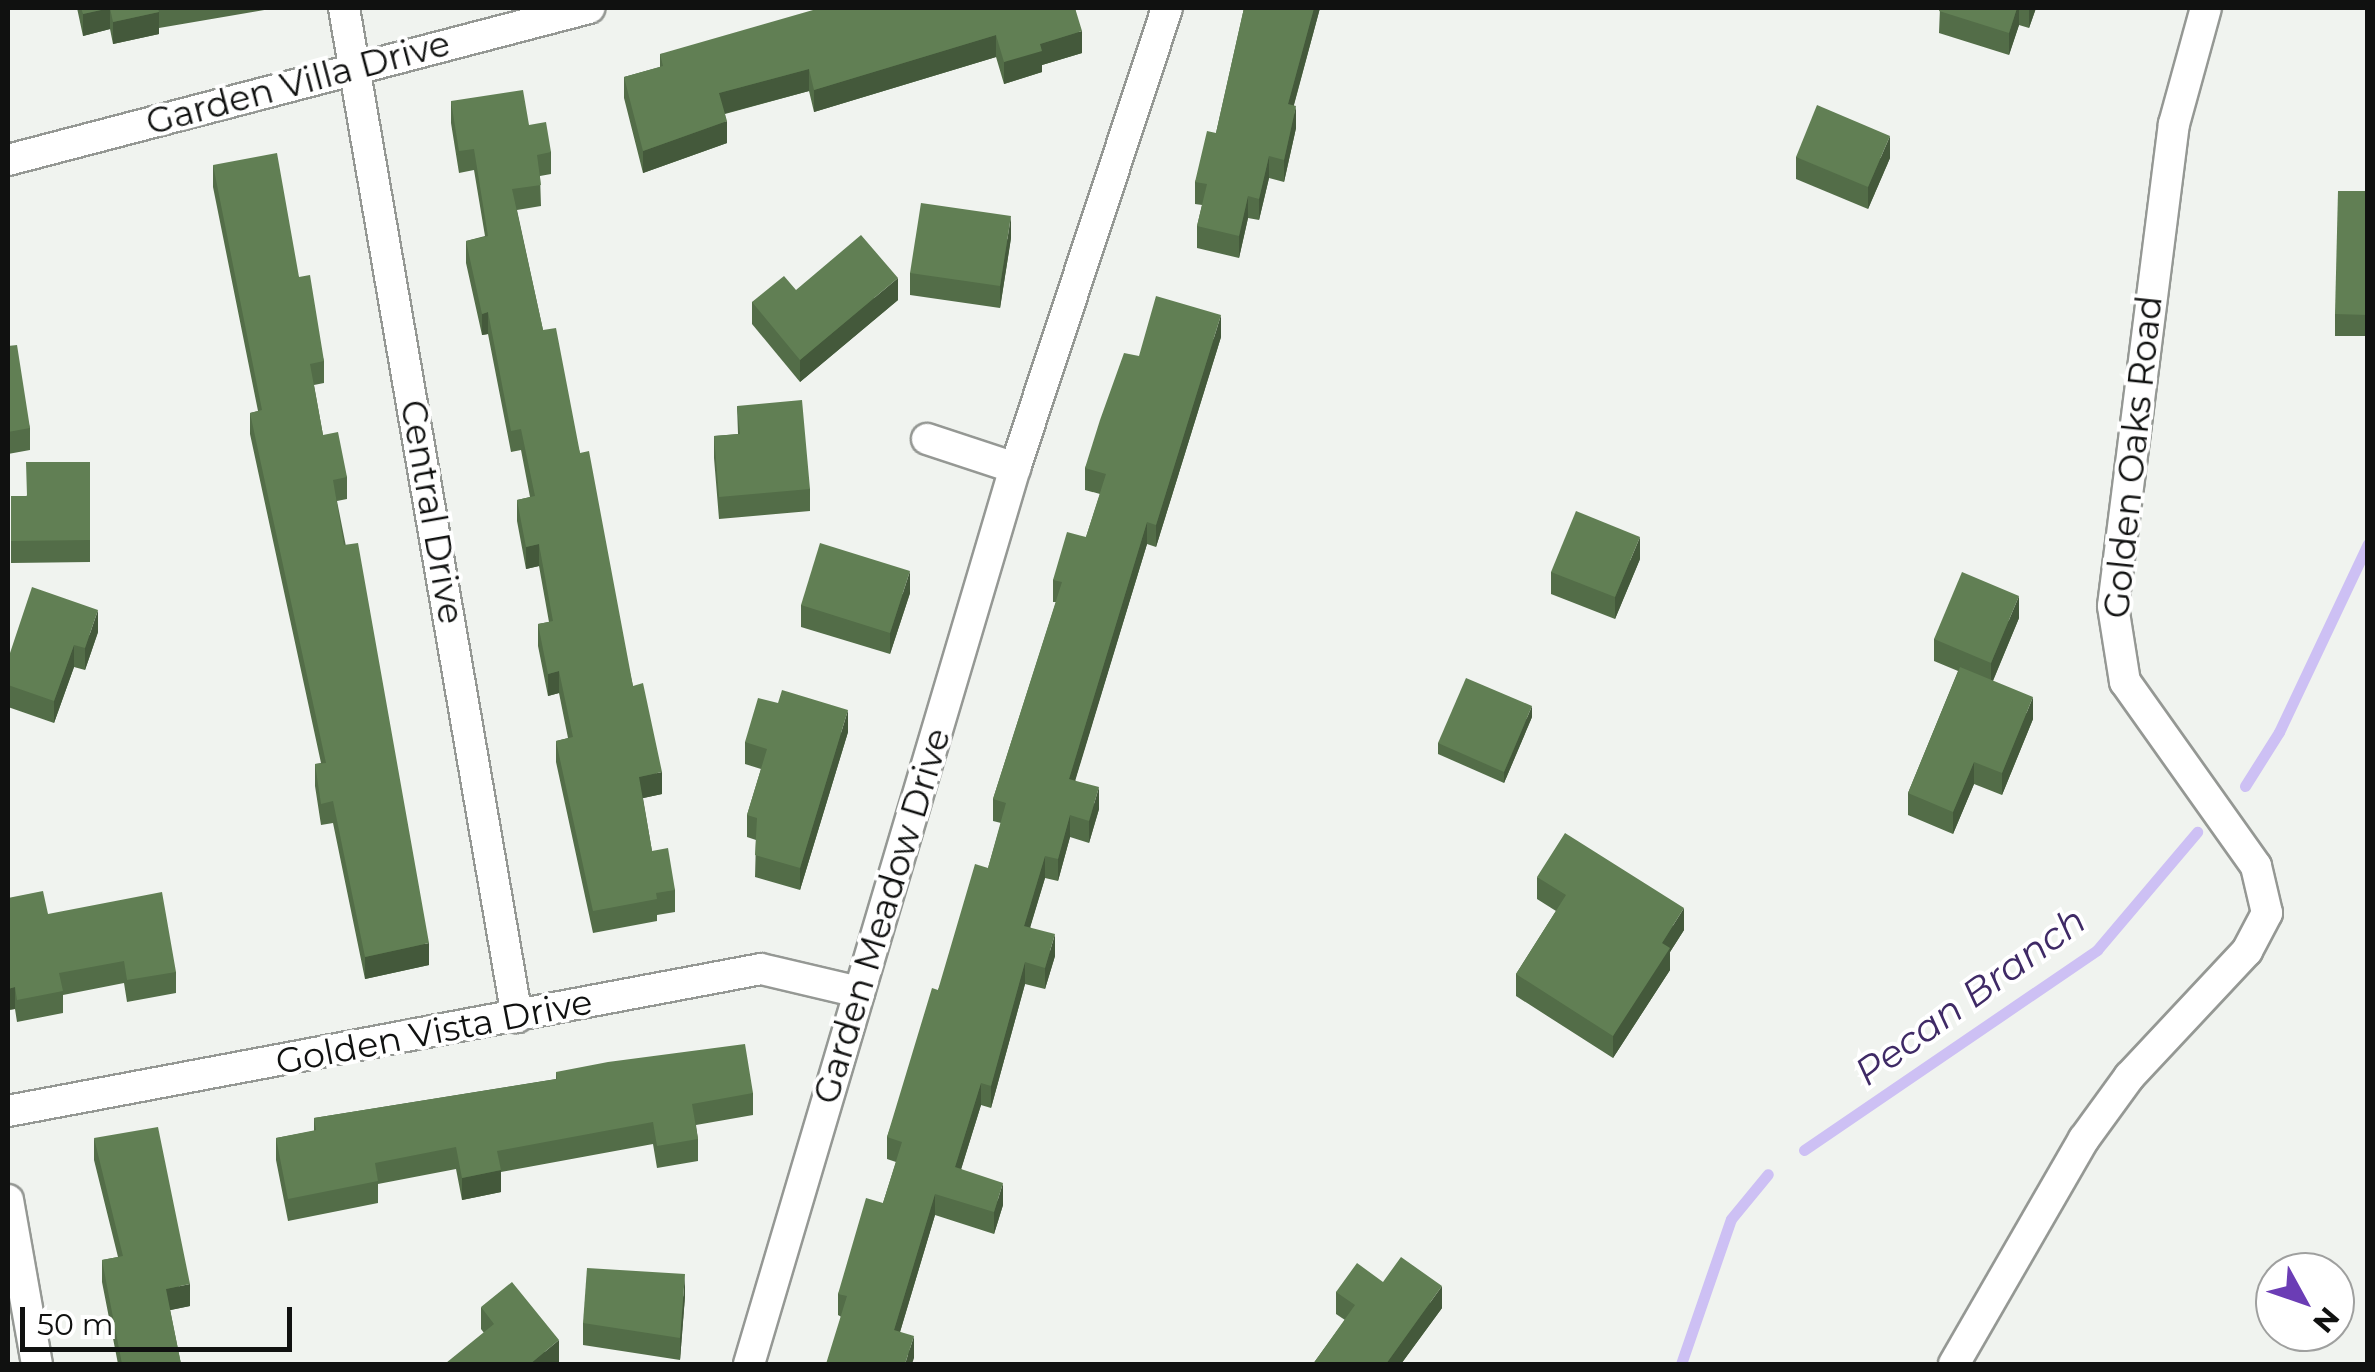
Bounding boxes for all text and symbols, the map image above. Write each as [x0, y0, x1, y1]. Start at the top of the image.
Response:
street label: Garden Villa Drive [142, 22, 454, 144]
street label: Golden Oaks Road [2095, 294, 2171, 620]
street label: Central Drive [392, 397, 472, 627]
street label: Garden Meadow Drive [805, 723, 959, 1109]
water label: Pecan Branch [1846, 897, 2094, 1095]
street label: Golden Vista Drive [272, 981, 596, 1083]
north arrow [2255, 1252, 2355, 1352]
scale bar [25, 1287, 298, 1349]
text: N [2306, 1300, 2347, 1340]
text: 50 m [37, 1306, 114, 1343]

